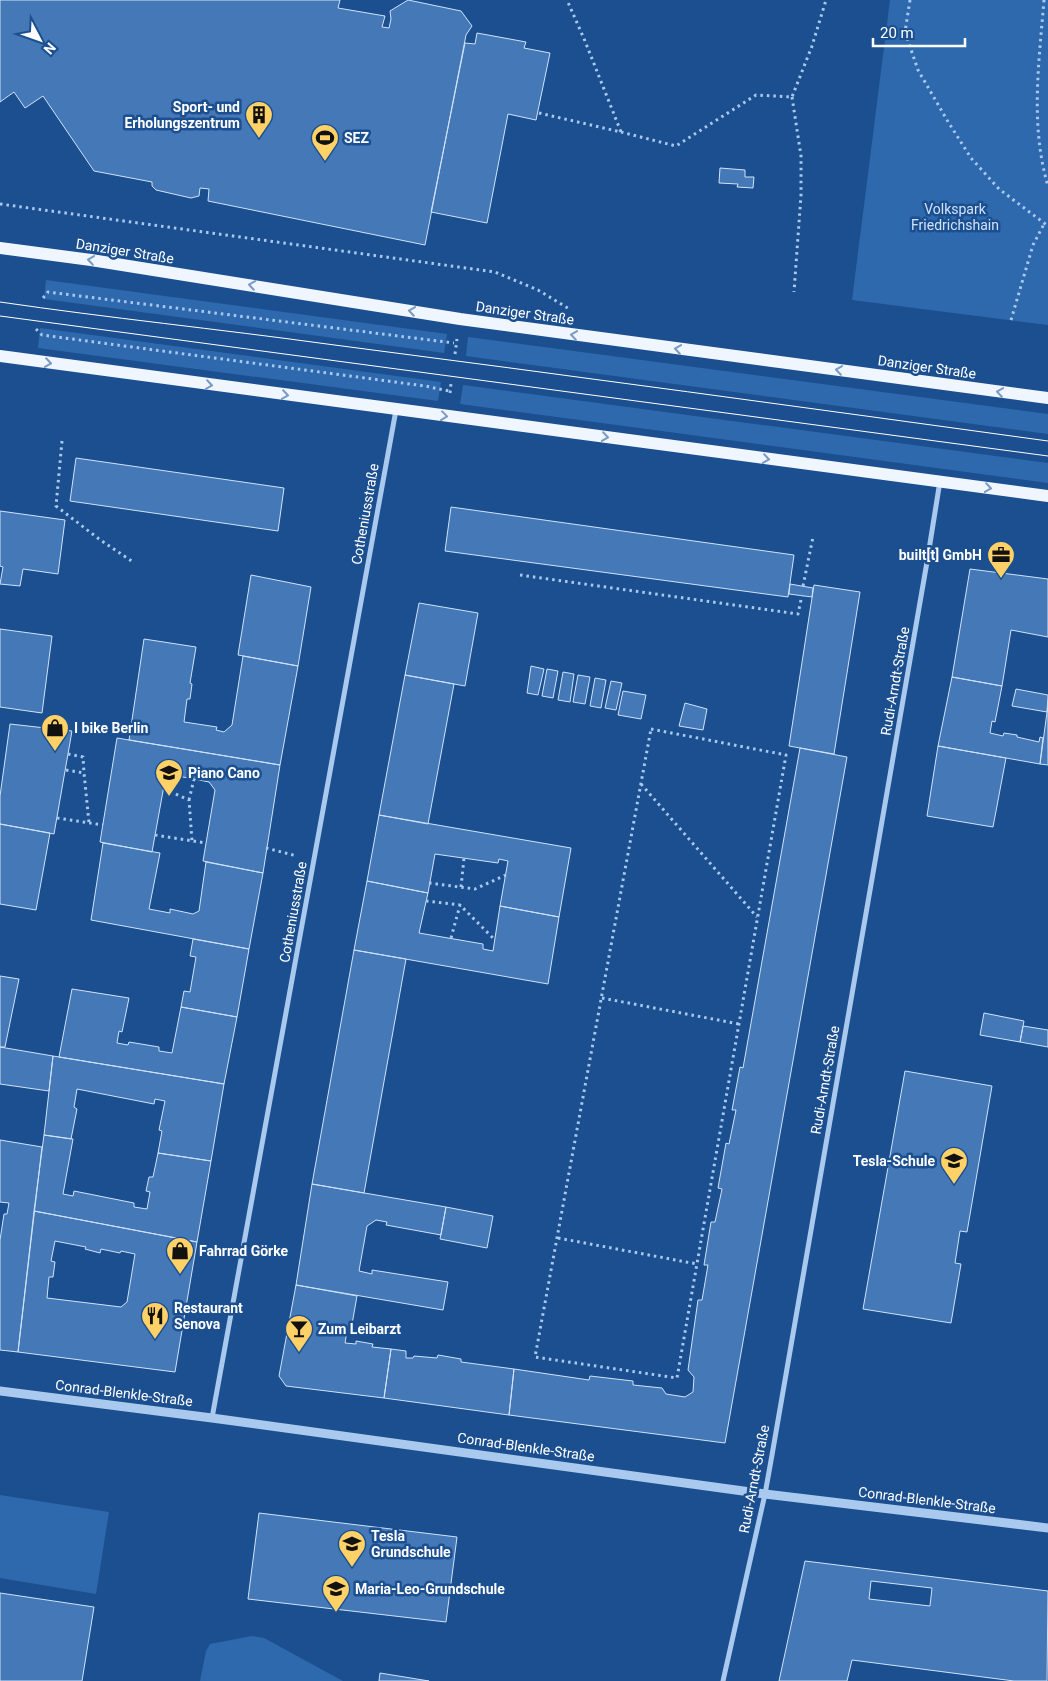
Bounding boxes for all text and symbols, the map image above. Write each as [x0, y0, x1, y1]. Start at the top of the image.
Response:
north arrow [15, 15, 65, 65]
scale bar [873, 15, 966, 47]
text: 20 m [880, 24, 914, 42]
text: N [41, 40, 59, 58]
place label: Sport- und Erholungszentrum [124, 99, 240, 131]
building icon: Sport- und Erholungszentrum [244, 100, 274, 139]
sports icon: SEZ [310, 123, 340, 162]
place label: SEZ [344, 130, 369, 146]
park label: Volkspark Friedrichshain [911, 201, 999, 233]
street label: Danziger Straße [75, 235, 175, 267]
one-way arrow [87, 255, 95, 266]
one-way arrow [247, 281, 256, 291]
street label: Danziger Straße [475, 298, 575, 328]
one-way arrow [408, 306, 416, 317]
one-way arrow [570, 330, 578, 341]
one-way arrow [673, 344, 681, 355]
street label: Danziger Straße [877, 352, 977, 382]
one-way arrow [45, 357, 53, 368]
one-way arrow [834, 366, 843, 376]
one-way arrow [205, 379, 214, 389]
one-way arrow [995, 387, 1003, 398]
one-way arrow [281, 389, 289, 400]
one-way arrow [441, 410, 449, 421]
one-way arrow [602, 431, 610, 442]
one-way arrow [762, 453, 771, 463]
street label: Cotheniusstraße [348, 462, 382, 566]
one-way arrow [984, 482, 992, 493]
office icon: built[t] GmbH [986, 540, 1016, 579]
place label: built[t] GmbH [899, 547, 982, 563]
street label: Rudi-Arndt-Straße [878, 625, 912, 737]
shop icon: I bike Berlin [40, 713, 70, 752]
place label: I bike Berlin [74, 720, 149, 736]
school or university icon: Piano Cano [154, 758, 184, 797]
place label: Piano Cano [188, 765, 260, 781]
street label: Cotheniusstraße [276, 860, 310, 964]
street label: Rudi-Arndt-Straße [808, 1024, 842, 1136]
school or university icon: Tesla-Schule [939, 1146, 969, 1185]
place label: Tesla-Schule [853, 1153, 935, 1169]
shop icon: Fahrrad Görke [165, 1236, 195, 1275]
place label: Fahrrad Görke [199, 1243, 289, 1259]
place label: Restaurant Senova [174, 1300, 243, 1332]
restaurant icon: Restaurant Senova [140, 1301, 170, 1340]
bar icon: Zum Leibarzt [284, 1314, 314, 1353]
place label: Zum Leibarzt [318, 1321, 401, 1337]
street label: Conrad-Blenkle-Straße [54, 1377, 194, 1409]
street label: Rudi-Arndt-Straße [736, 1423, 772, 1535]
street label: Conrad-Blenkle-Straße [456, 1429, 596, 1465]
street label: Conrad-Blenkle-Straße [857, 1484, 997, 1516]
place label: Tesla Grundschule [371, 1528, 451, 1560]
school or university icon: Tesla Grundschule [337, 1529, 367, 1568]
school or university icon: Maria-Leo-Grundschule [321, 1574, 351, 1613]
place label: Maria-Leo-Grundschule [355, 1581, 505, 1597]

